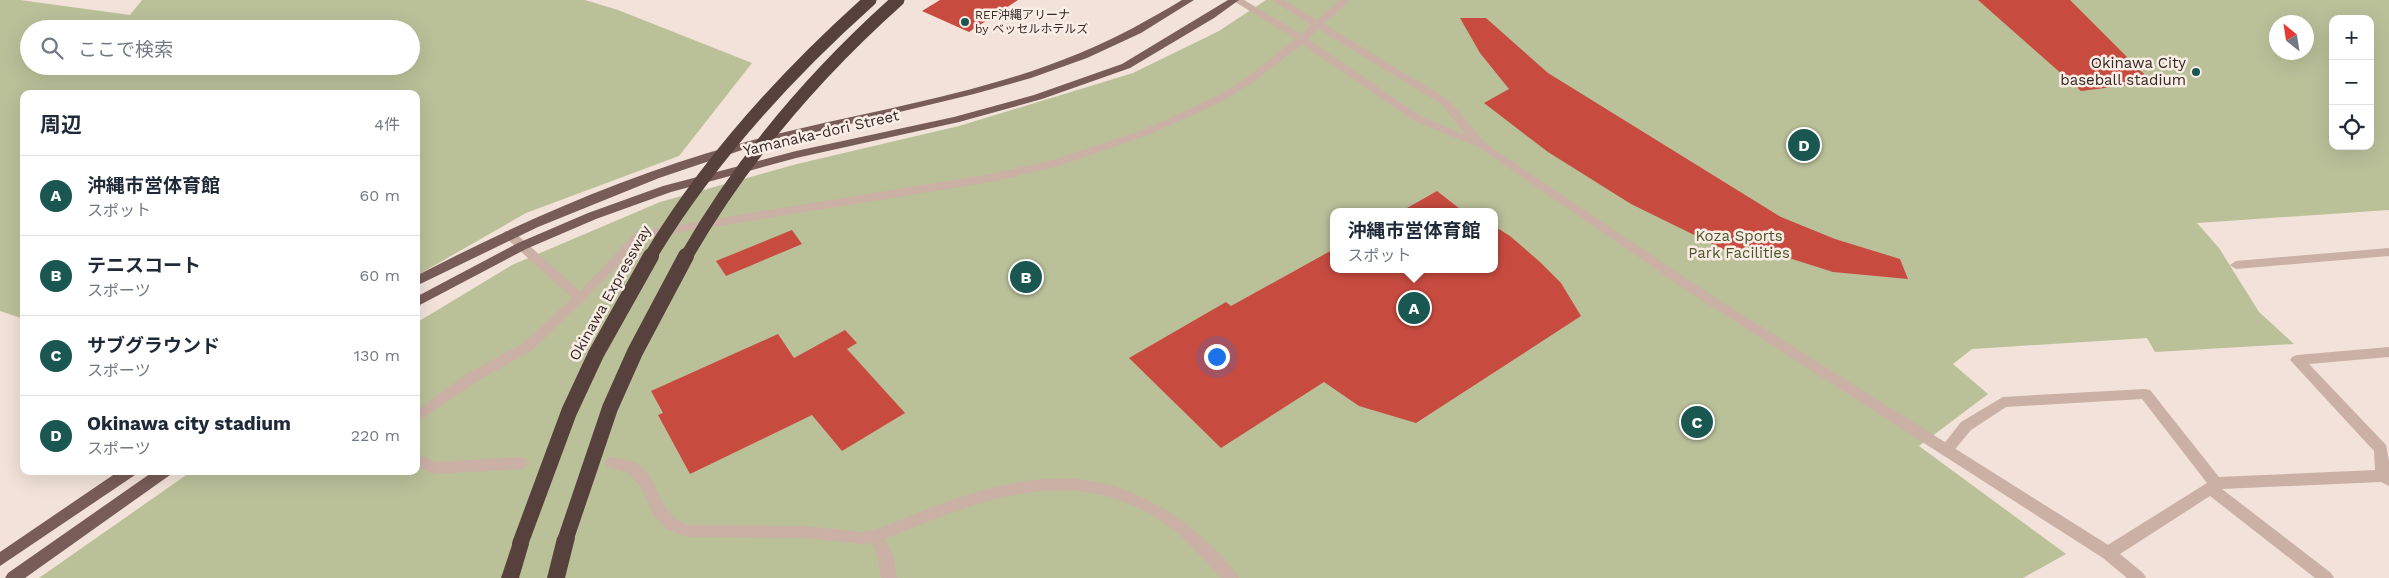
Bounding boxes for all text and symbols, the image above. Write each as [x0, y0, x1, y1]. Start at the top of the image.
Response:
place label: REF沖縄アリーナ by ベッセルホテルズ [975, 8, 1088, 36]
north arrow [2269, 15, 2314, 60]
map controls [2329, 15, 2374, 150]
button: + [2329, 15, 2374, 60]
marker: REF沖縄アリーナ by ベッセルホテルズ [959, 16, 971, 28]
search box [20, 20, 420, 75]
icon: search [38, 34, 66, 62]
text: ここで検索 [78, 38, 173, 61]
place label: Okinawa City baseball stadium [2060, 54, 2186, 89]
button: − [2329, 60, 2374, 105]
marker: Okinawa City baseball stadium [2190, 66, 2202, 78]
button: locate [2329, 105, 2374, 150]
street label: Yamanaka-dori Street [741, 106, 901, 160]
text: 周辺 [40, 112, 82, 137]
text: 4件 [374, 115, 400, 134]
pin: D [1788, 126, 1820, 164]
text: 沖縄市営体育館 [87, 174, 220, 197]
text: A [51, 186, 61, 205]
text: 60 m [360, 186, 400, 205]
text: スポット [87, 201, 151, 220]
popup [1330, 208, 1498, 273]
text: 沖縄市営体育館 [1347, 219, 1481, 242]
street label: Okinawa Expressway [565, 222, 655, 364]
park label: Koza Sports Park Facilities [1688, 227, 1790, 262]
text: スポット [1347, 246, 1412, 265]
text: テニスコート [87, 254, 201, 277]
pin: B [1010, 258, 1042, 296]
text: B [51, 266, 61, 285]
text: 60 m [360, 266, 400, 285]
text: スポーツ [87, 281, 151, 300]
pin: A [1398, 289, 1430, 327]
text: サブグラウンド [87, 334, 220, 357]
your location [1204, 344, 1230, 370]
text: C [51, 346, 61, 365]
text: 130 m [354, 346, 400, 365]
text: スポーツ [87, 361, 151, 380]
pin: C [1681, 403, 1713, 441]
text: Okinawa city stadium [87, 412, 291, 435]
text: D [50, 426, 62, 445]
text: 220 m [351, 426, 400, 445]
text: スポーツ [87, 439, 151, 458]

